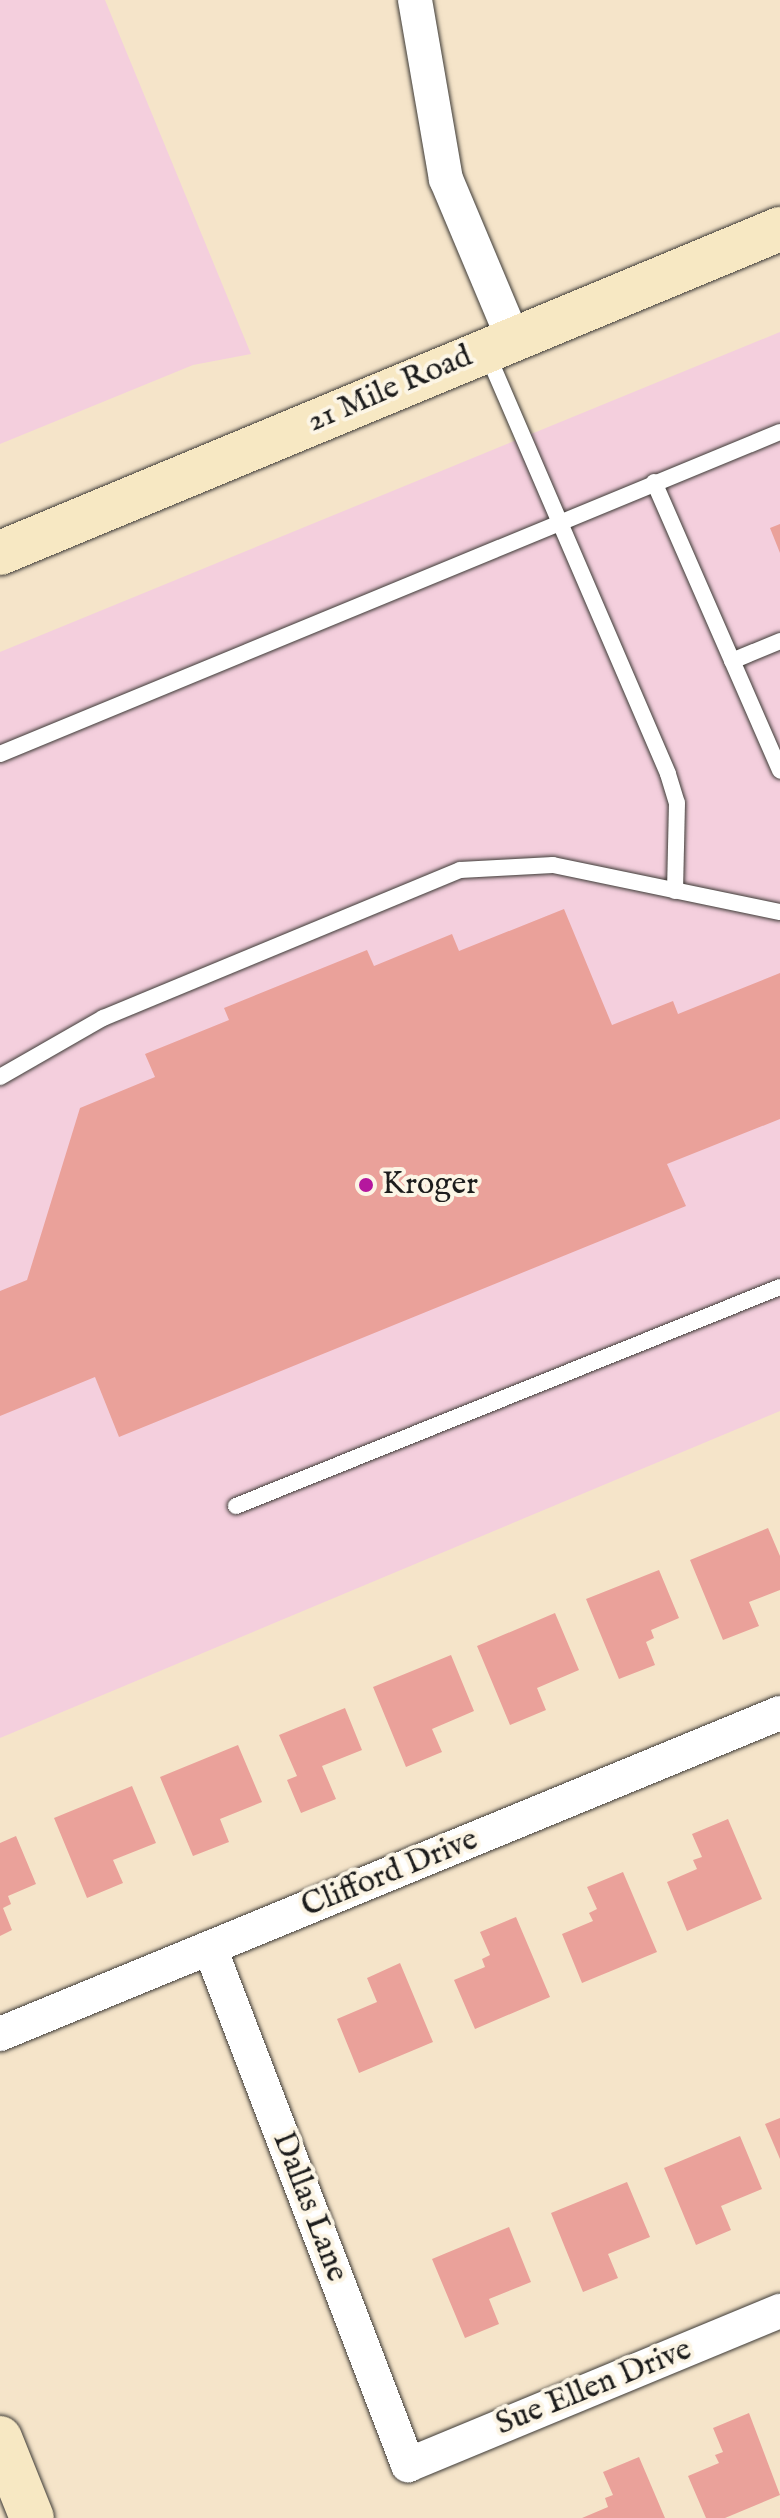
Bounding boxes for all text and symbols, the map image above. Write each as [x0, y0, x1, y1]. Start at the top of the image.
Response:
street label: 21 Mile Road [302, 338, 478, 442]
place label: Kroger [382, 1166, 478, 1204]
marker: Kroger [357, 1176, 375, 1194]
street label: Clifford Drive [296, 1821, 484, 1927]
street label: Dallas Lane [263, 2127, 355, 2287]
street label: Sue Ellen Drive [491, 2331, 697, 2445]

